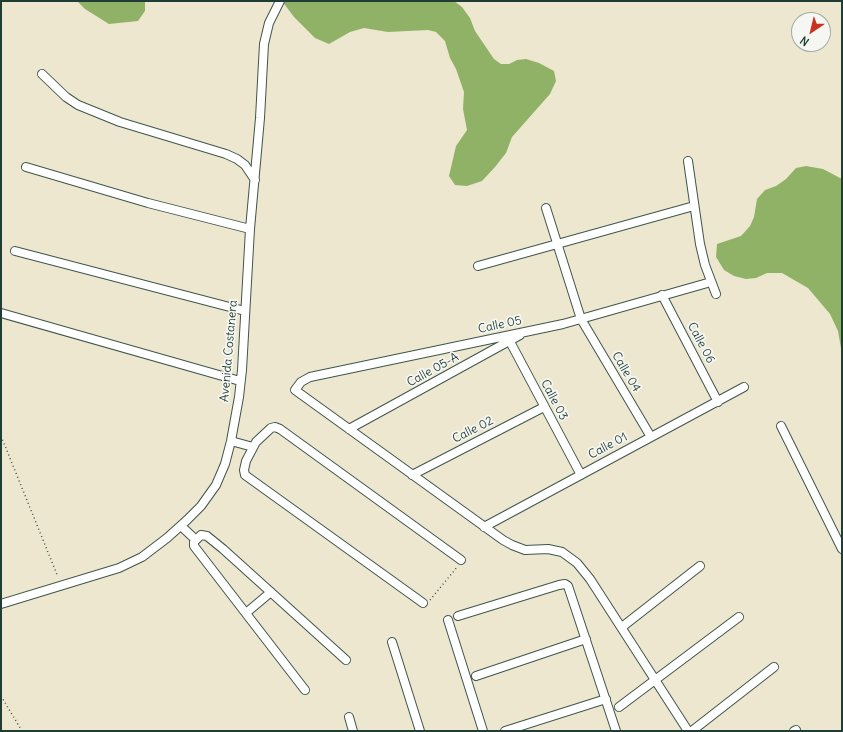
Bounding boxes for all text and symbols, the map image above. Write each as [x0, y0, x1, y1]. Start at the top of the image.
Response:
north arrow [791, 12, 831, 52]
text: N [798, 33, 812, 49]
street label: Avenida Costanera [217, 299, 241, 403]
street label: Calle 05 [477, 313, 523, 337]
street label: Calle 06 [684, 320, 718, 366]
street label: Calle 04 [608, 349, 644, 395]
street label: Calle 05-A [405, 350, 461, 390]
street label: Calle 03 [537, 377, 571, 423]
street label: Calle 02 [450, 414, 496, 446]
street label: Calle 01 [586, 430, 630, 462]

